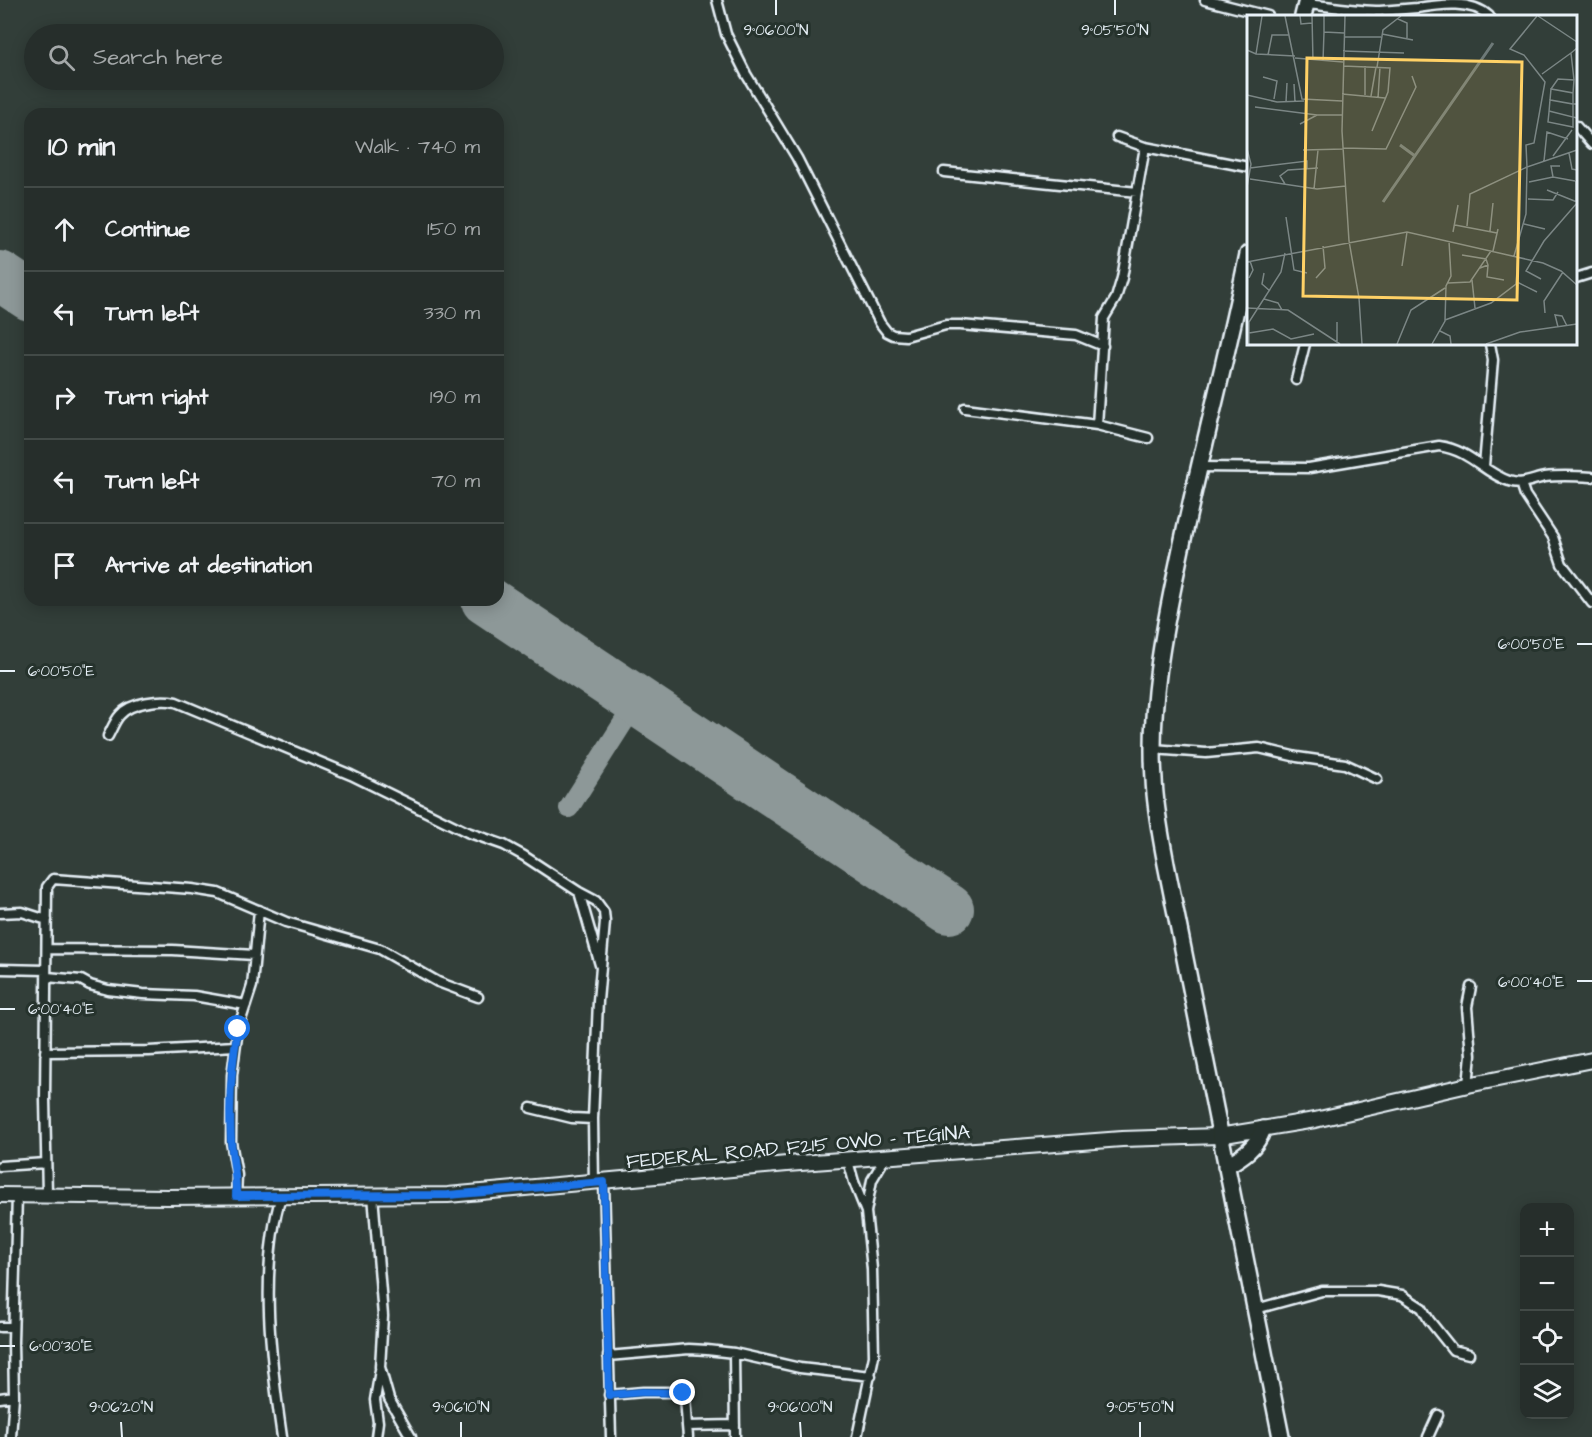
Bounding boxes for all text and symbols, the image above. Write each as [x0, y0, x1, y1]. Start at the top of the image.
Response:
inset map [1247, 15, 1577, 345]
text: 9°06'00"N [743, 20, 809, 41]
text: 9°05'50"N [1081, 20, 1149, 41]
search box [24, 24, 504, 90]
icon: search [45, 41, 78, 74]
text: Search here [93, 42, 223, 73]
text: 10 min [48, 129, 115, 165]
text: Walk · 740 m [355, 133, 480, 161]
icon: ahead [48, 213, 81, 246]
text: Continue [105, 214, 190, 245]
text: 150 m [427, 215, 480, 243]
icon: left [48, 297, 81, 330]
text: Turn left [105, 298, 199, 329]
text: 330 m [423, 299, 480, 327]
icon: right [48, 381, 81, 414]
text: Turn right [105, 382, 208, 413]
text: 190 m [430, 383, 480, 411]
icon: left [48, 465, 81, 498]
text: Turn left [105, 466, 199, 497]
text: 70 m [432, 467, 480, 495]
icon: arrive [48, 549, 81, 582]
text: Arrive at destination [105, 550, 312, 581]
text: 6°00'50"E [1498, 634, 1564, 655]
text: 6°00'50"E [28, 661, 94, 682]
text: 6°00'40"E [1498, 972, 1564, 993]
text: 6°00'40"E [28, 999, 94, 1020]
route start [224, 1015, 250, 1041]
street label: FEDERAL ROAD F215 OWO - TEGINA [625, 1118, 971, 1176]
map controls [1520, 1203, 1574, 1419]
button: + [1520, 1203, 1574, 1257]
button: − [1520, 1257, 1574, 1311]
button: locate [1520, 1311, 1574, 1365]
text: 6°00'30"E [29, 1336, 93, 1357]
button: layers [1520, 1365, 1574, 1419]
route end [669, 1379, 695, 1405]
text: 9°06'20"N [89, 1397, 153, 1418]
text: 9°06'10"N [432, 1397, 490, 1418]
text: 9°06'00"N [767, 1397, 833, 1418]
text: 9°05'50"N [1106, 1397, 1174, 1418]

